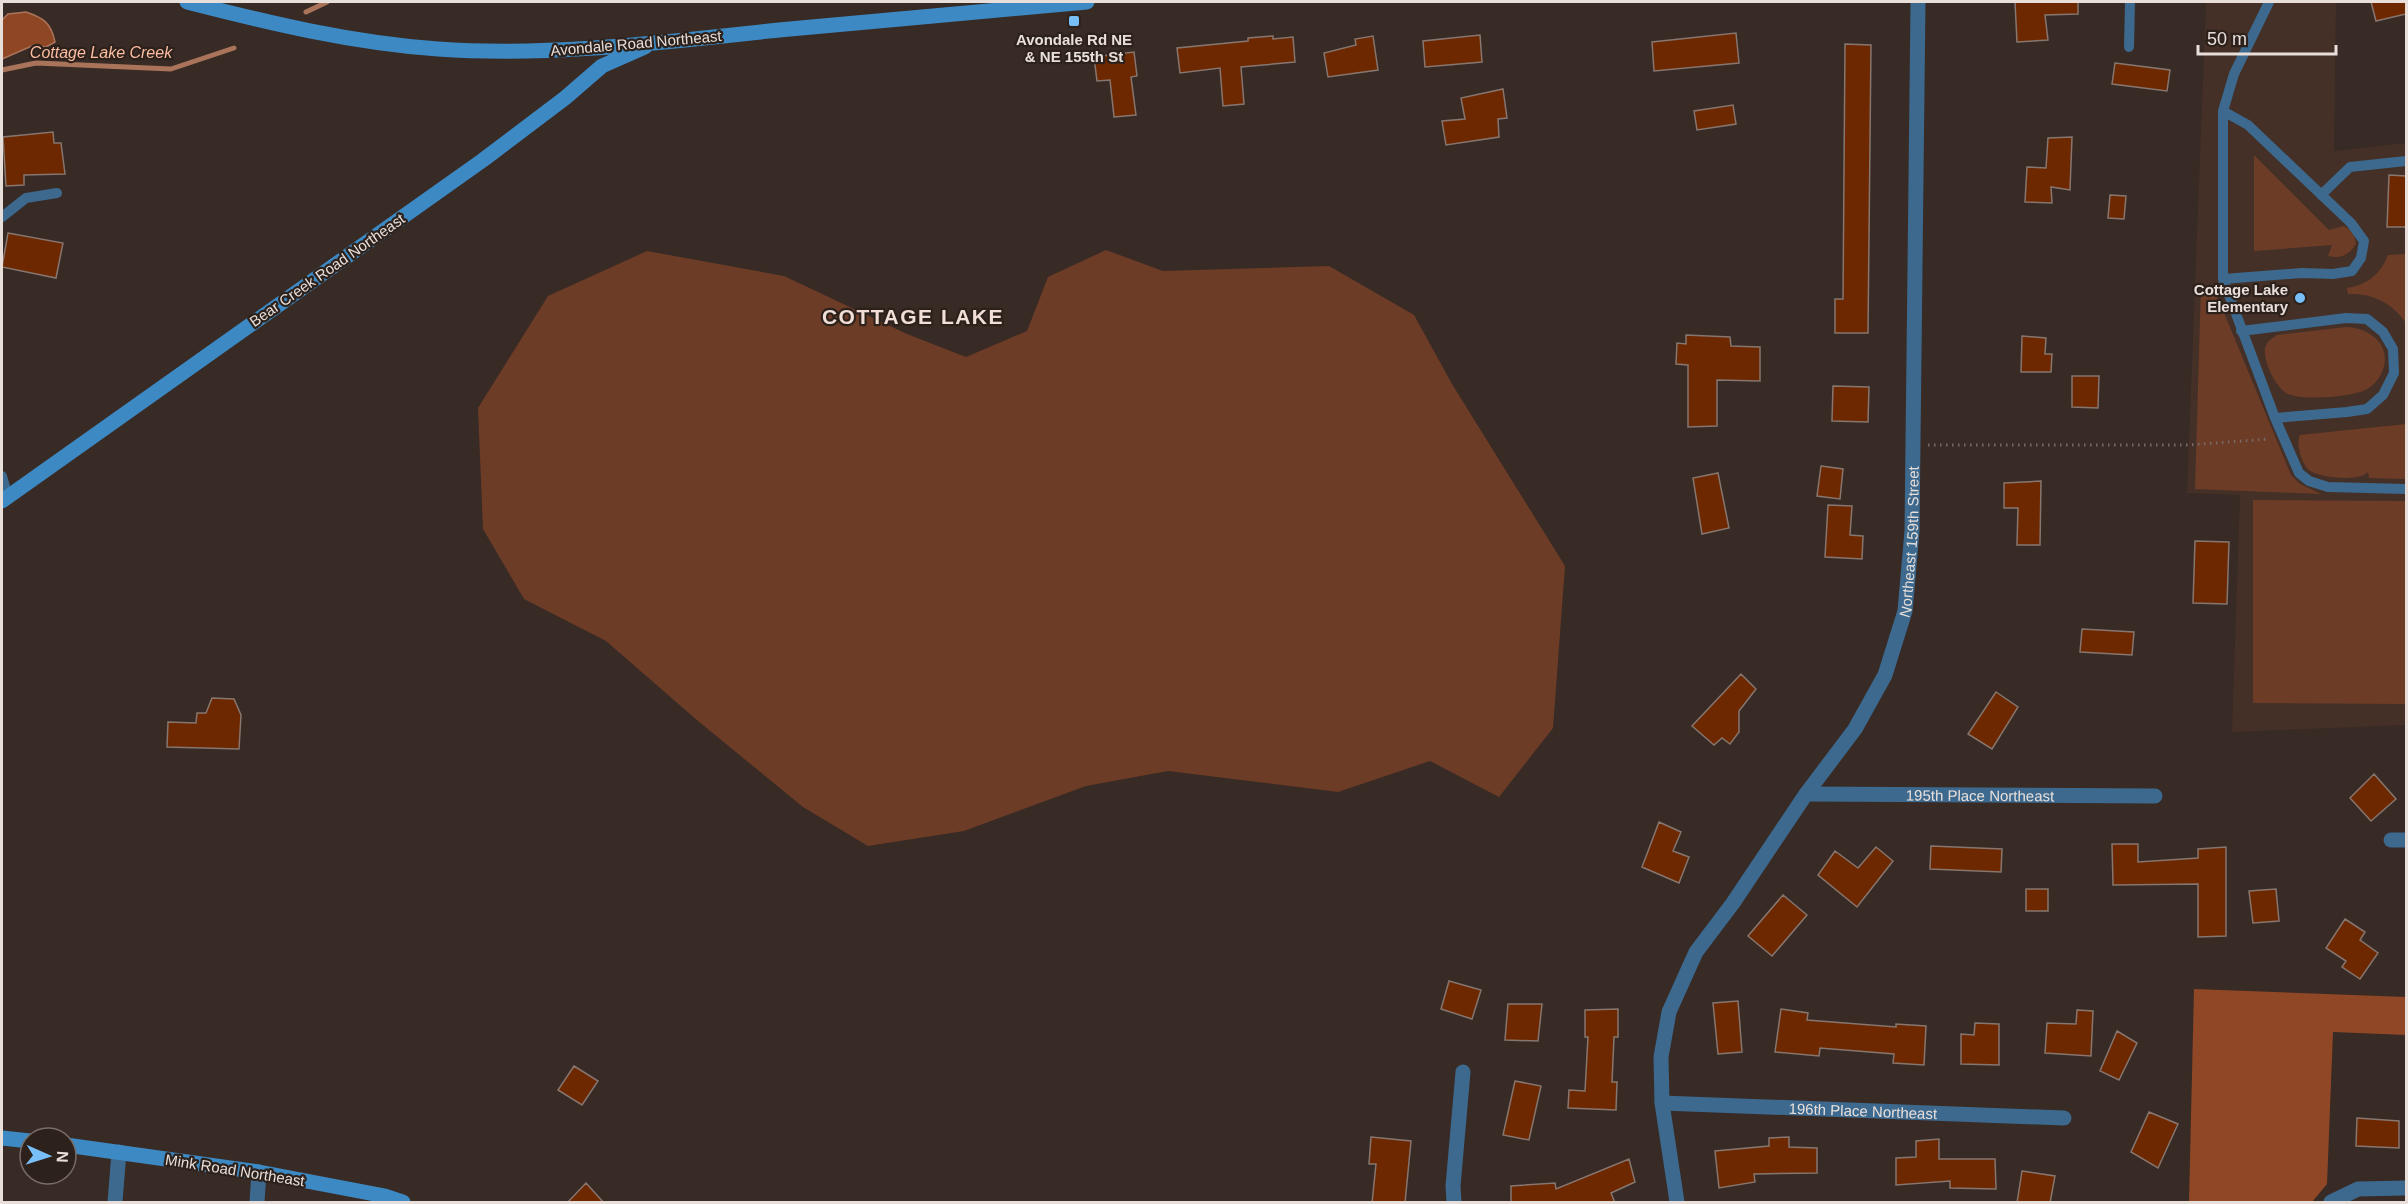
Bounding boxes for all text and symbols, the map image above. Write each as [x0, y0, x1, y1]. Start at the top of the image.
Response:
marker: Avondale Rd NE & NE 155th St [1067, 14, 1081, 28]
scale bar [2198, 18, 2336, 56]
street label: Avondale Road Northeast [550, 27, 723, 59]
text: 50 m [2207, 29, 2247, 49]
place label: Avondale Rd NE & NE 155th St [1016, 31, 1132, 65]
water label: Cottage Lake Creek [30, 44, 173, 61]
street label: Bear Creek Road Northeast [246, 209, 408, 330]
place label: Cottage Lake Elementary [2194, 281, 2289, 315]
marker: Cottage Lake Elementary [2293, 291, 2307, 305]
district label: COTTAGE LAKE [822, 305, 1004, 328]
street label: Northeast 159th Street [1895, 465, 1921, 619]
street label: 195th Place Northeast [1906, 786, 2055, 804]
street label: 196th Place Northeast [1788, 1099, 1938, 1122]
north arrow [18, 1126, 78, 1186]
text: N [54, 1151, 71, 1163]
street label: Mink Road Northeast [164, 1151, 307, 1190]

